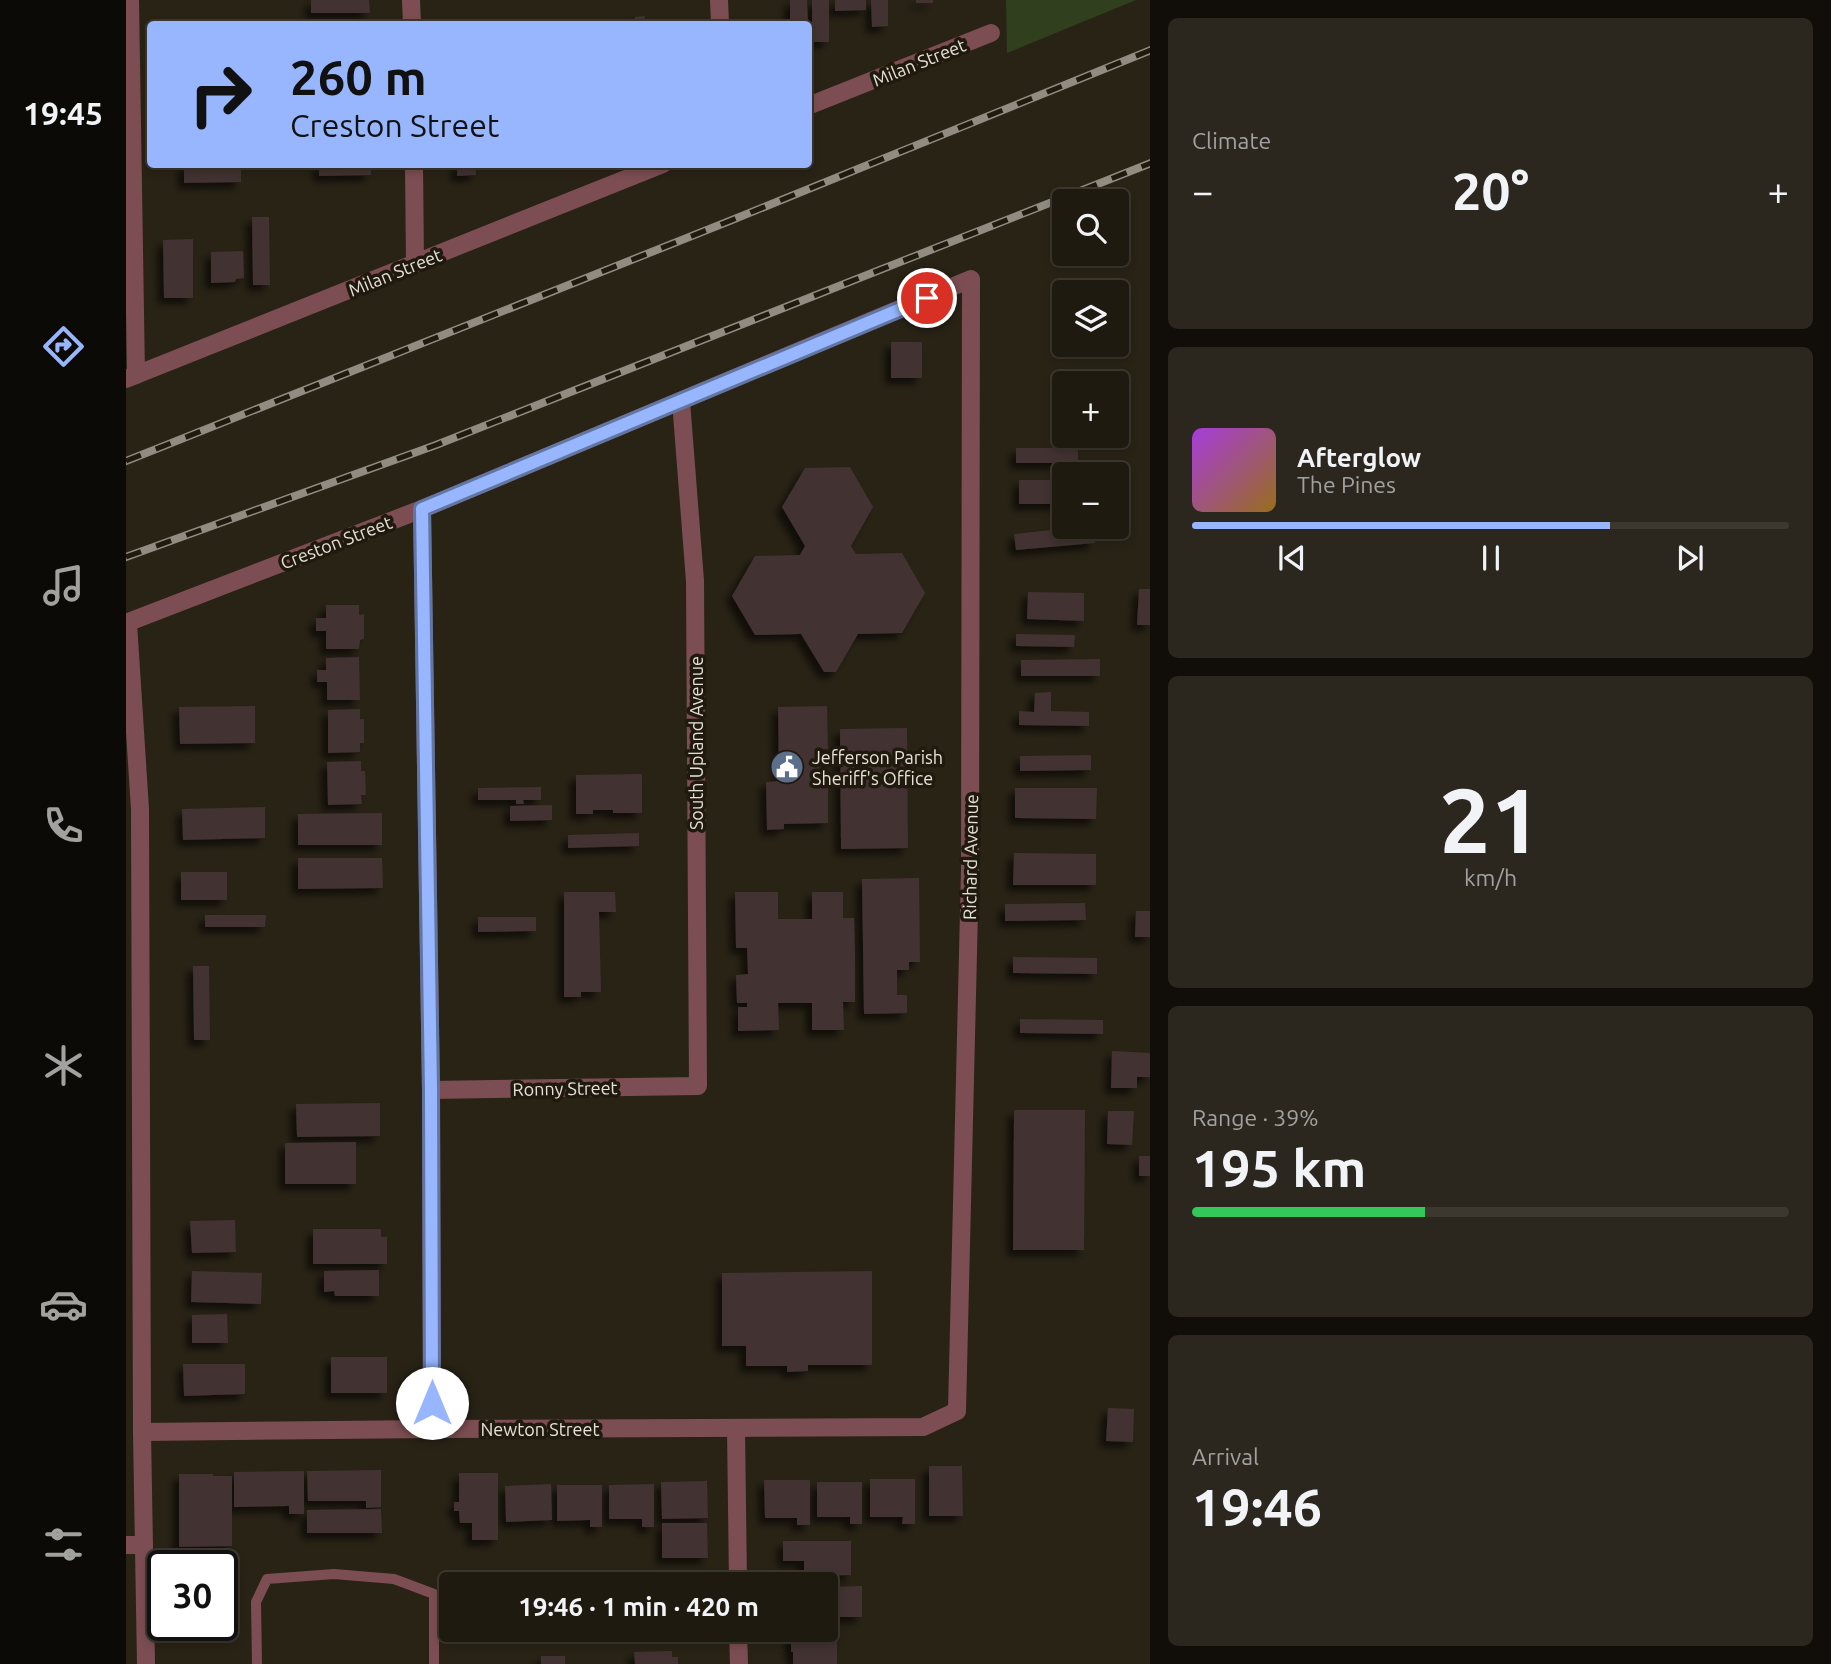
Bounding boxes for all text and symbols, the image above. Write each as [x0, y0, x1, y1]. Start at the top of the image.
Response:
street label: Milan Street [870, 34, 968, 90]
icon: right [175, 49, 266, 140]
text: 260 m [290, 49, 427, 104]
text: 19:45 [23, 95, 103, 131]
text: Creston Street [290, 107, 499, 143]
text: Climate [1192, 128, 1271, 153]
text: 20° [1452, 162, 1529, 220]
text: − [1192, 170, 1213, 212]
text: + [1768, 170, 1789, 212]
map controls [1052, 189, 1129, 539]
button: search [1052, 189, 1129, 266]
street label: Milan Street [346, 244, 444, 300]
pin [897, 268, 957, 328]
icon: arrive [908, 279, 946, 317]
button: layers [1052, 280, 1129, 357]
icon: directions [39, 322, 88, 371]
button: + [1052, 371, 1129, 448]
text: Afterglow [1297, 443, 1421, 472]
button: − [1052, 462, 1129, 539]
text: The Pines [1297, 472, 1396, 497]
street label: Creston Street [277, 512, 395, 572]
icon: previous [1273, 539, 1311, 577]
icon: pause [1472, 539, 1510, 577]
icon: next [1671, 539, 1709, 577]
icon: music [39, 561, 88, 610]
street label: South Upland Avenue [686, 656, 706, 830]
place label: Jefferson Parish Sheriff's Office [812, 747, 943, 788]
public building icon: Jefferson Parish Sheriff's Office [768, 748, 806, 786]
text: 21 [1439, 768, 1542, 870]
street label: Richard Avenue [959, 794, 981, 920]
icon: phone [39, 801, 88, 850]
text: km/h [1464, 865, 1517, 890]
icon: climate [39, 1041, 88, 1090]
street label: Ronny Street [512, 1077, 618, 1099]
text: Range · 39% [1192, 1105, 1319, 1130]
text: 195 km [1192, 1139, 1366, 1197]
icon: car [39, 1280, 88, 1329]
position arrow [395, 1366, 469, 1440]
street label: Newton Street [481, 1419, 599, 1439]
text: Arrival [1192, 1444, 1259, 1469]
text: 19:46 [1192, 1478, 1322, 1536]
icon: filters [39, 1520, 88, 1569]
speed limit sign: 30 [147, 1550, 238, 1641]
text: 19:46 · 1 min · 420 m [518, 1592, 759, 1621]

